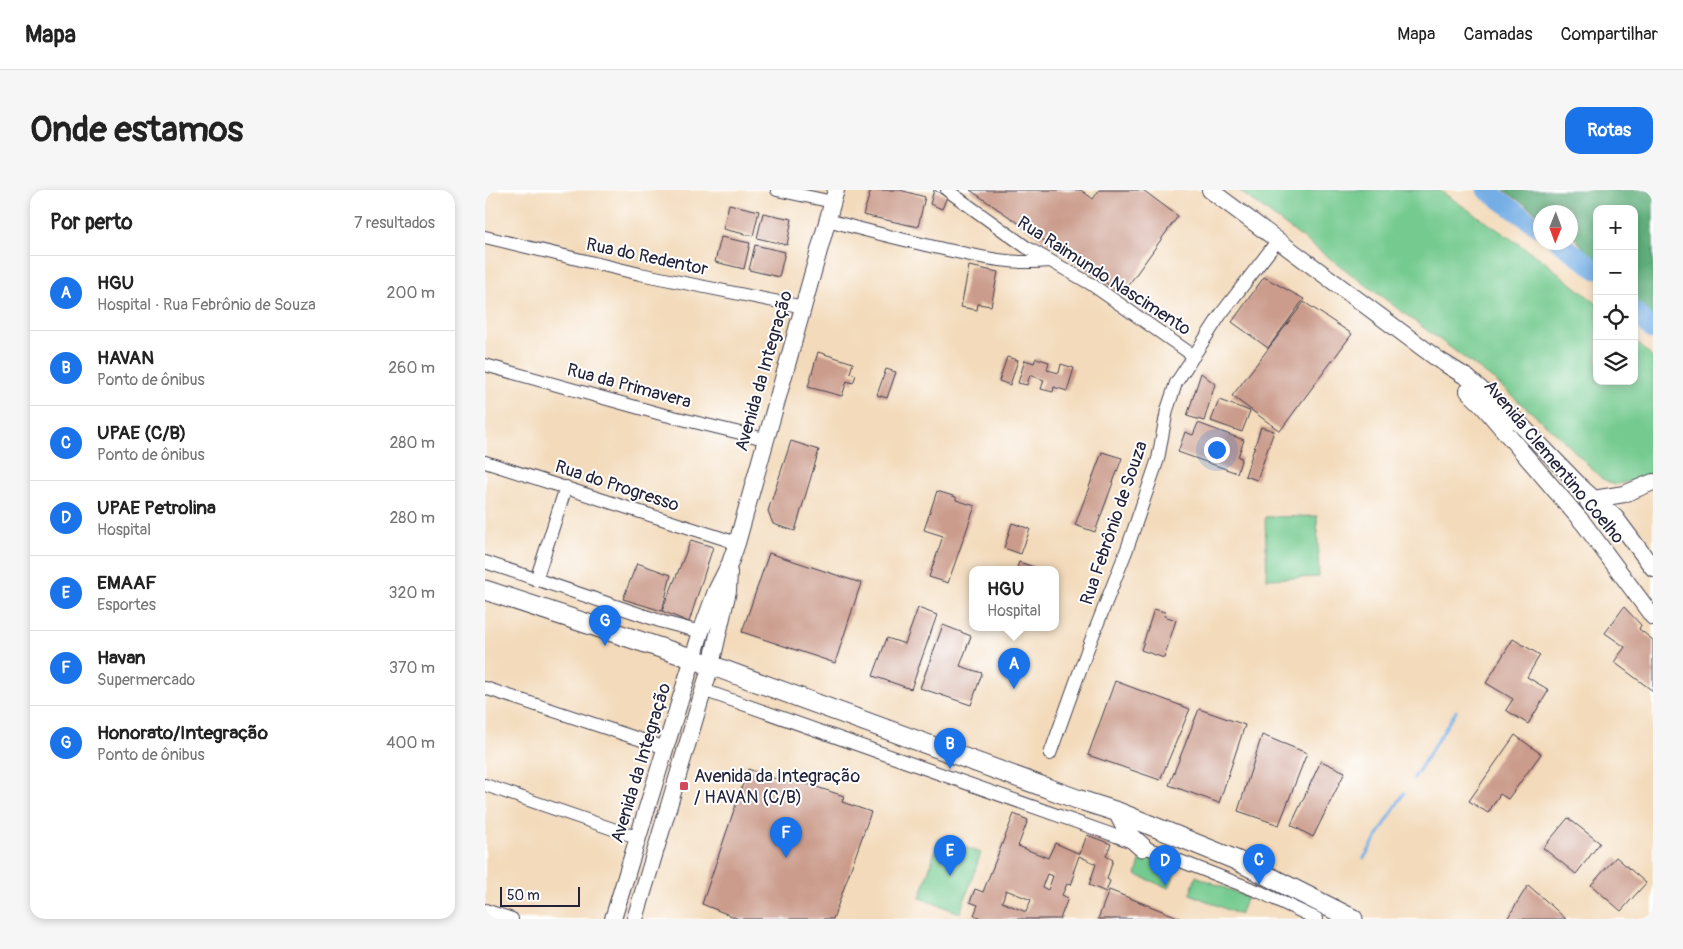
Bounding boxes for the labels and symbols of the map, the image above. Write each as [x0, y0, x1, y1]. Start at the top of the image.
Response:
north arrow [1533, 205, 1578, 250]
street label: Rua Raimundo Nascimento [1013, 211, 1195, 341]
street label: Rua do Redentor [584, 233, 711, 281]
street label: Avenida da Integração [730, 288, 798, 454]
street label: Rua da Primavera [564, 358, 694, 414]
street label: Avenida Clementino Coelho [1479, 375, 1629, 549]
your location [1204, 437, 1230, 463]
street label: Rua Febrônio de Souza [1075, 438, 1153, 608]
street label: Rua do Progresso [552, 455, 682, 517]
pin: G [589, 605, 621, 646]
pin: A [998, 648, 1030, 689]
street label: Avenida da Integração [606, 680, 676, 846]
pin: B [934, 728, 966, 769]
place label: Avenida da Integração / HAVAN (C/B) [694, 765, 860, 809]
marker: Avenida da Integração / HAVAN (C/B) [678, 780, 690, 792]
pin: F [770, 817, 802, 858]
pin: E [934, 835, 966, 876]
pin: C [1243, 844, 1275, 885]
pin: D [1149, 845, 1181, 886]
scale bar [500, 884, 580, 907]

